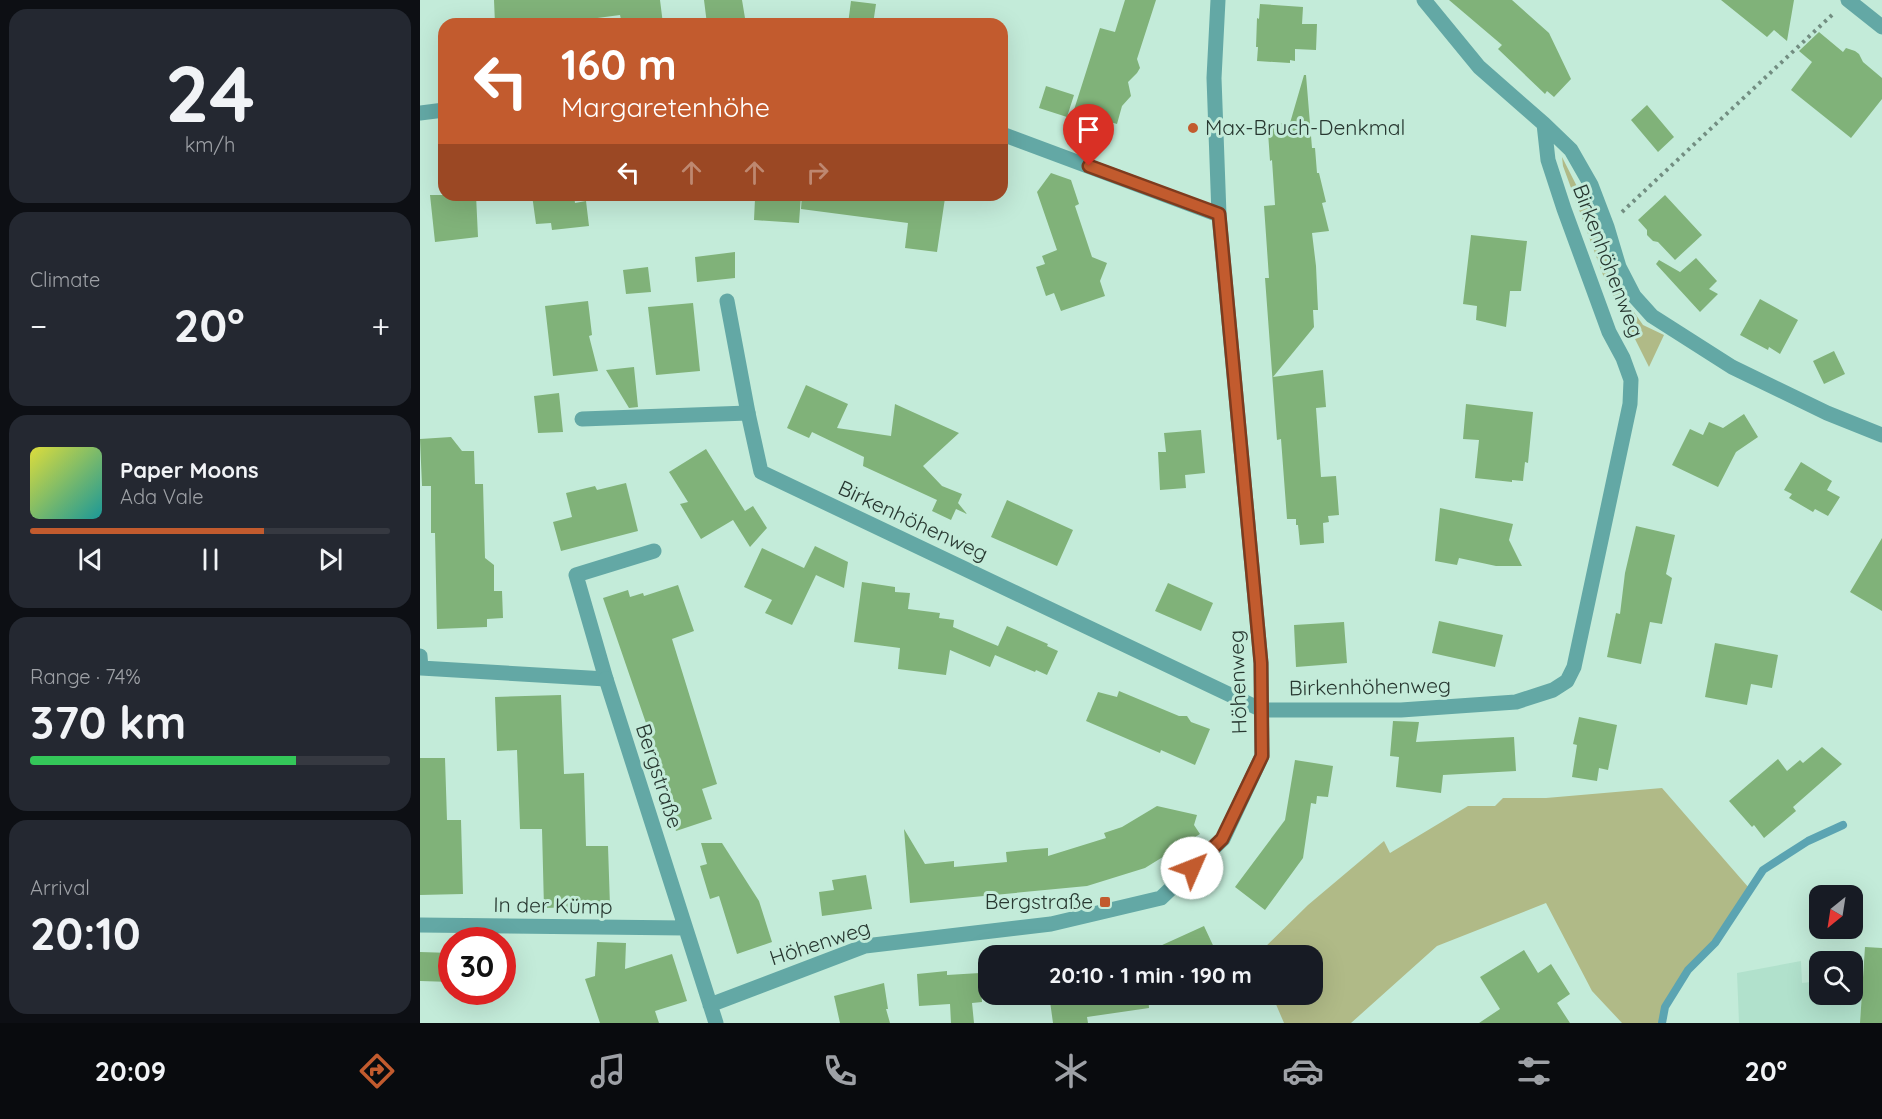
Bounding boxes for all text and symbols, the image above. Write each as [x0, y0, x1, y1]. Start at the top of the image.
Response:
text: 160 m [561, 38, 677, 91]
icon: left [462, 42, 540, 120]
text: 24 [165, 44, 255, 142]
text: Margaretenhöhe [561, 90, 770, 124]
pin [1063, 104, 1114, 166]
icon: arrive [1072, 113, 1105, 146]
place label: Max-Bruch-Denkmal [1205, 114, 1405, 140]
marker: Max-Bruch-Denkmal [1186, 121, 1200, 135]
text: km/h [185, 132, 235, 157]
icon: left [612, 156, 645, 189]
icon: ahead [675, 156, 708, 189]
icon: ahead [738, 156, 771, 189]
icon: right [801, 156, 834, 189]
street label: Birkenhöhenweg [1568, 180, 1650, 341]
text: Climate [30, 267, 100, 292]
text: 20° [174, 297, 245, 353]
text: − [30, 305, 47, 346]
text: + [371, 305, 390, 346]
text: Paper Moons [120, 456, 259, 484]
street label: Birkenhöhenweg [834, 474, 992, 566]
text: Ada Vale [120, 484, 204, 509]
icon: previous [74, 543, 107, 576]
icon: pause [194, 543, 227, 576]
icon: next [314, 543, 347, 576]
street label: Höhenweg [1222, 629, 1252, 735]
text: Range · 74% [30, 664, 141, 689]
street label: Birkenhöhenweg [1289, 672, 1451, 700]
text: 370 km [30, 694, 186, 750]
street label: Bergstraße [631, 720, 689, 831]
position arrow [1160, 836, 1224, 900]
text: Arrival [30, 875, 90, 900]
north arrow [1809, 885, 1863, 939]
map controls [1809, 885, 1863, 1005]
place label: Bergstraße [985, 888, 1093, 914]
street label: In der Kümp [493, 891, 613, 919]
marker: Bergstraße [1098, 895, 1112, 909]
text: 20:10 [30, 905, 141, 961]
street label: Höhenweg [766, 914, 873, 971]
speed limit sign: 30 [438, 927, 516, 1005]
button: search [1809, 951, 1863, 1005]
text: 20:10 · 1 min · 190 m [1049, 961, 1252, 989]
icon: directions [356, 1050, 398, 1092]
icon: music [587, 1050, 629, 1092]
icon: phone [819, 1050, 861, 1092]
icon: climate [1050, 1050, 1092, 1092]
icon: car [1282, 1050, 1324, 1092]
icon: filters [1513, 1050, 1555, 1092]
text: 20:09 [95, 1054, 166, 1088]
text: 20° [1745, 1054, 1787, 1088]

